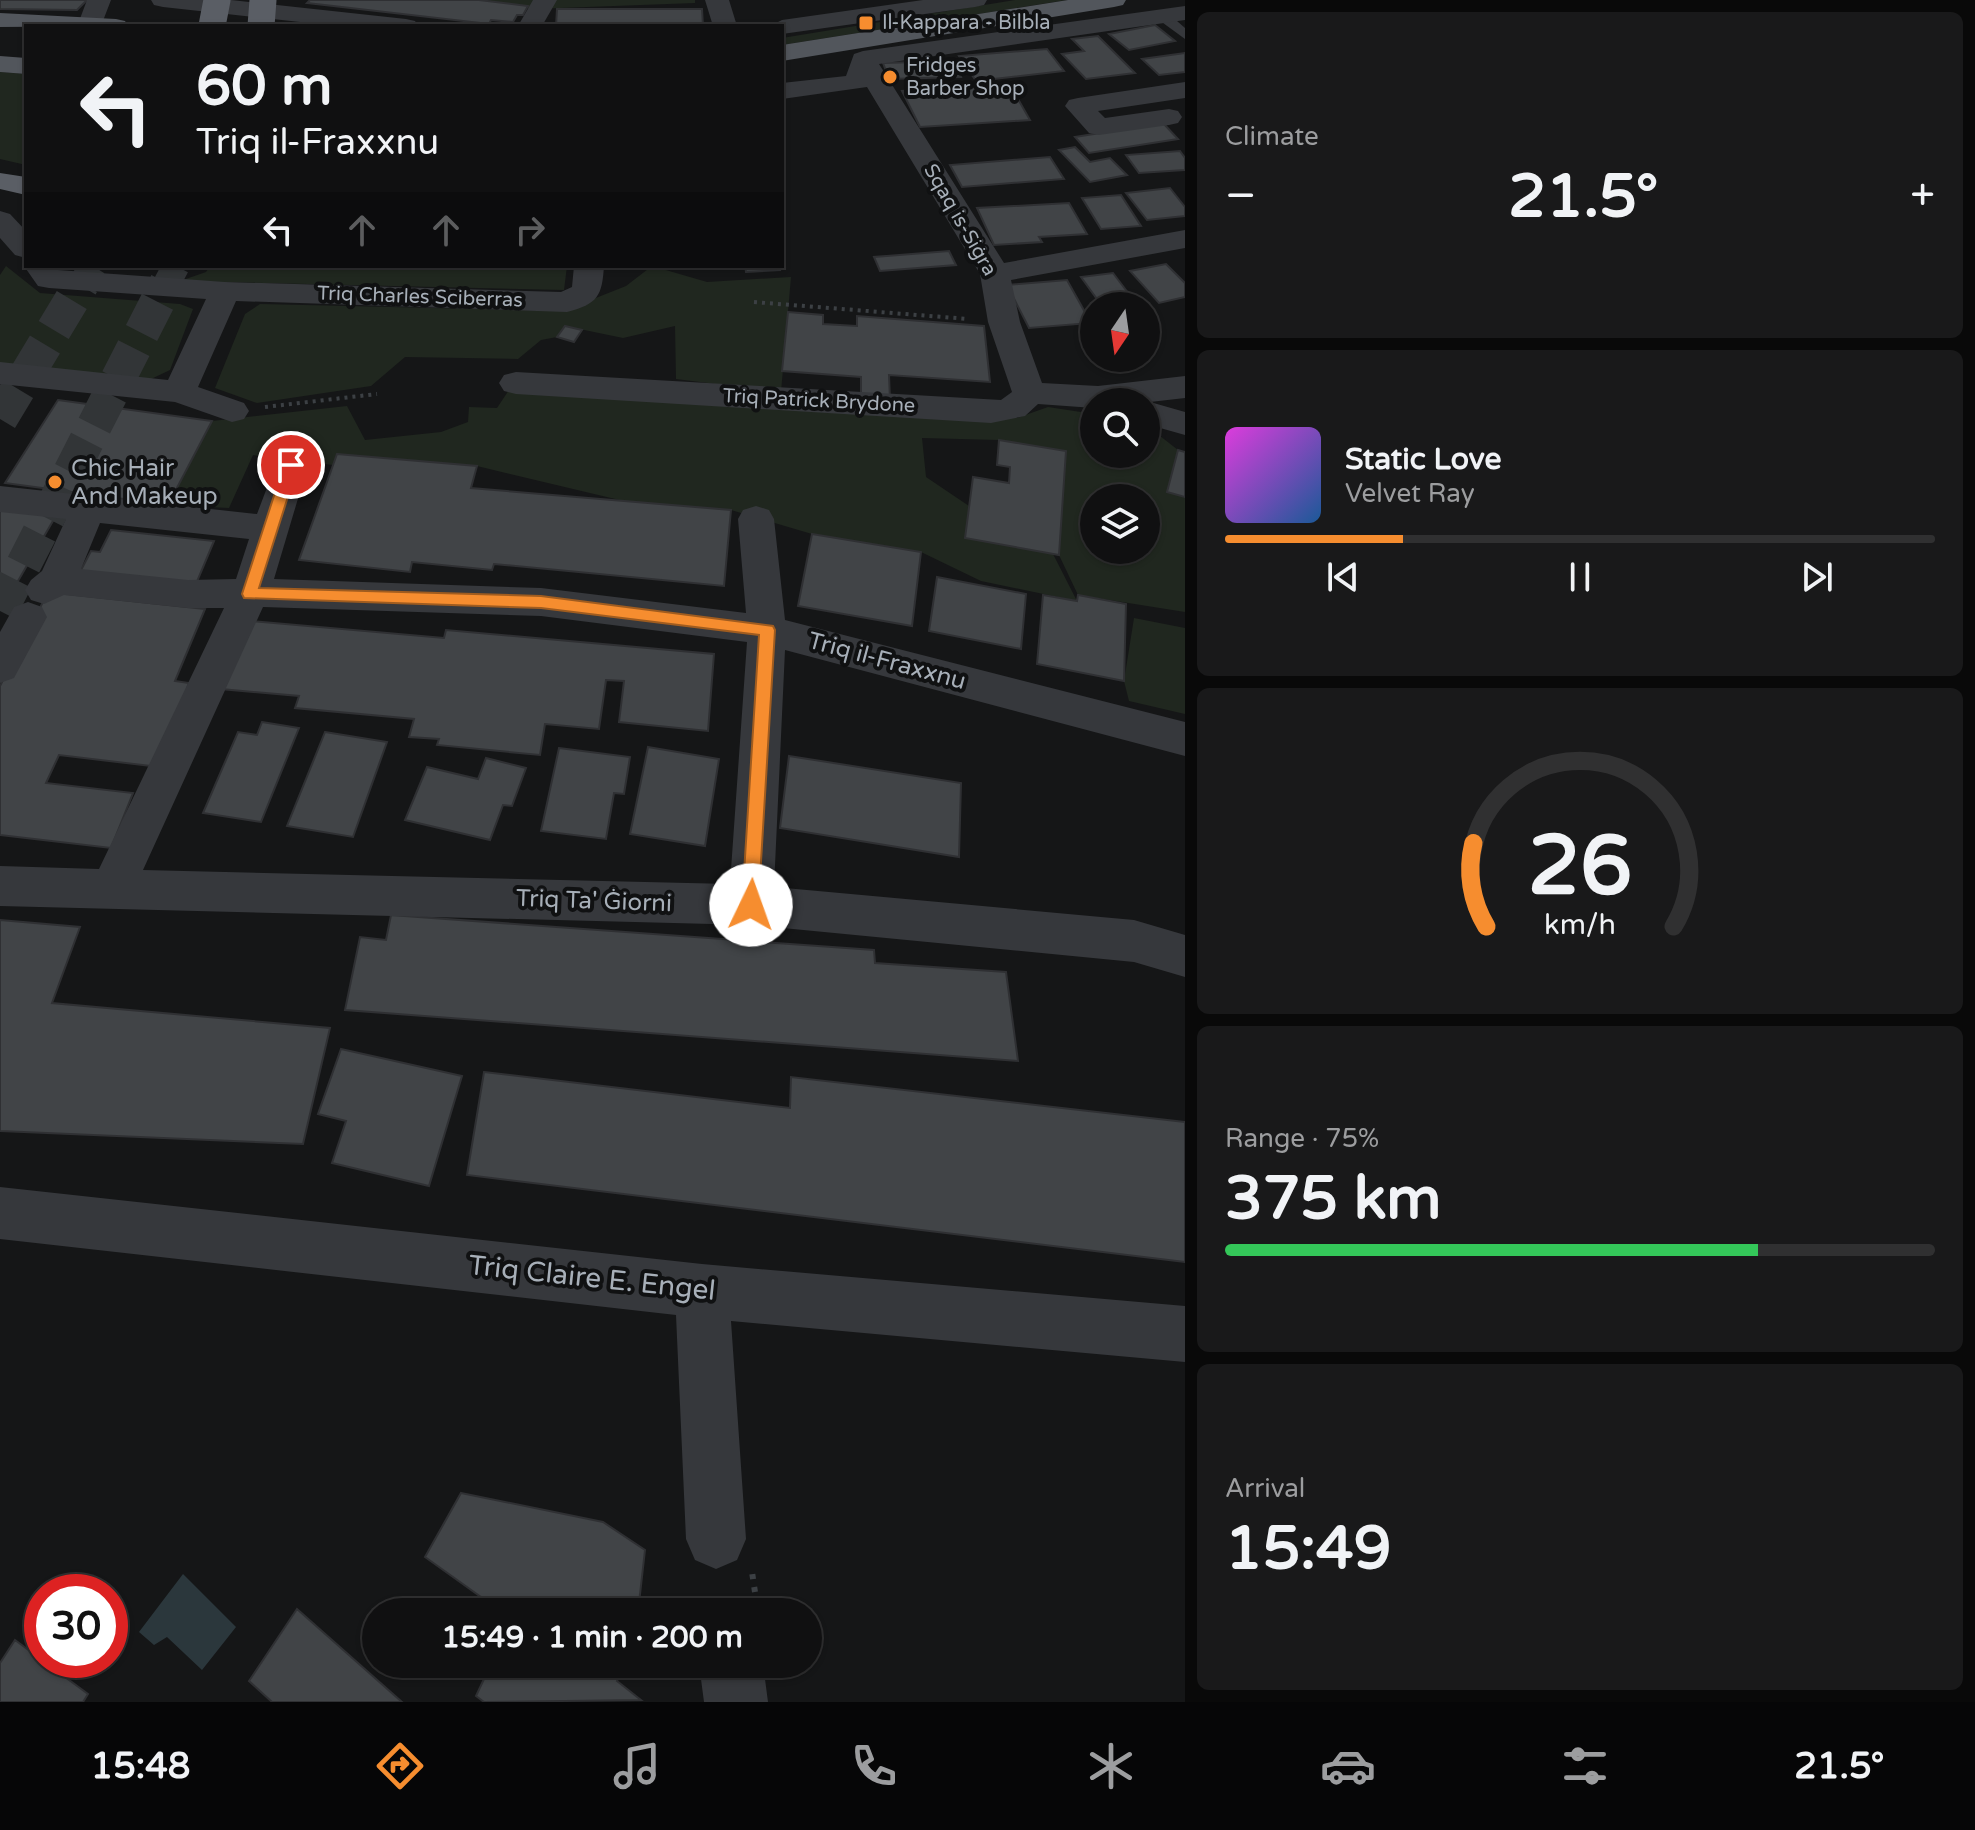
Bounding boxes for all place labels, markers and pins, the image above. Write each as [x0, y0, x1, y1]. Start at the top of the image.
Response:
place label: Il-Kappara - Bilbla [882, 11, 1051, 35]
marker: Il-Kappara - Bilbla [857, 14, 875, 32]
place label: Fridges Barber Shop [906, 54, 1025, 101]
marker: Fridges Barber Shop [881, 68, 899, 86]
pin [257, 431, 325, 499]
place label: Chic Hair And Makeup [71, 454, 218, 511]
marker: Chic Hair And Makeup [46, 473, 64, 491]

